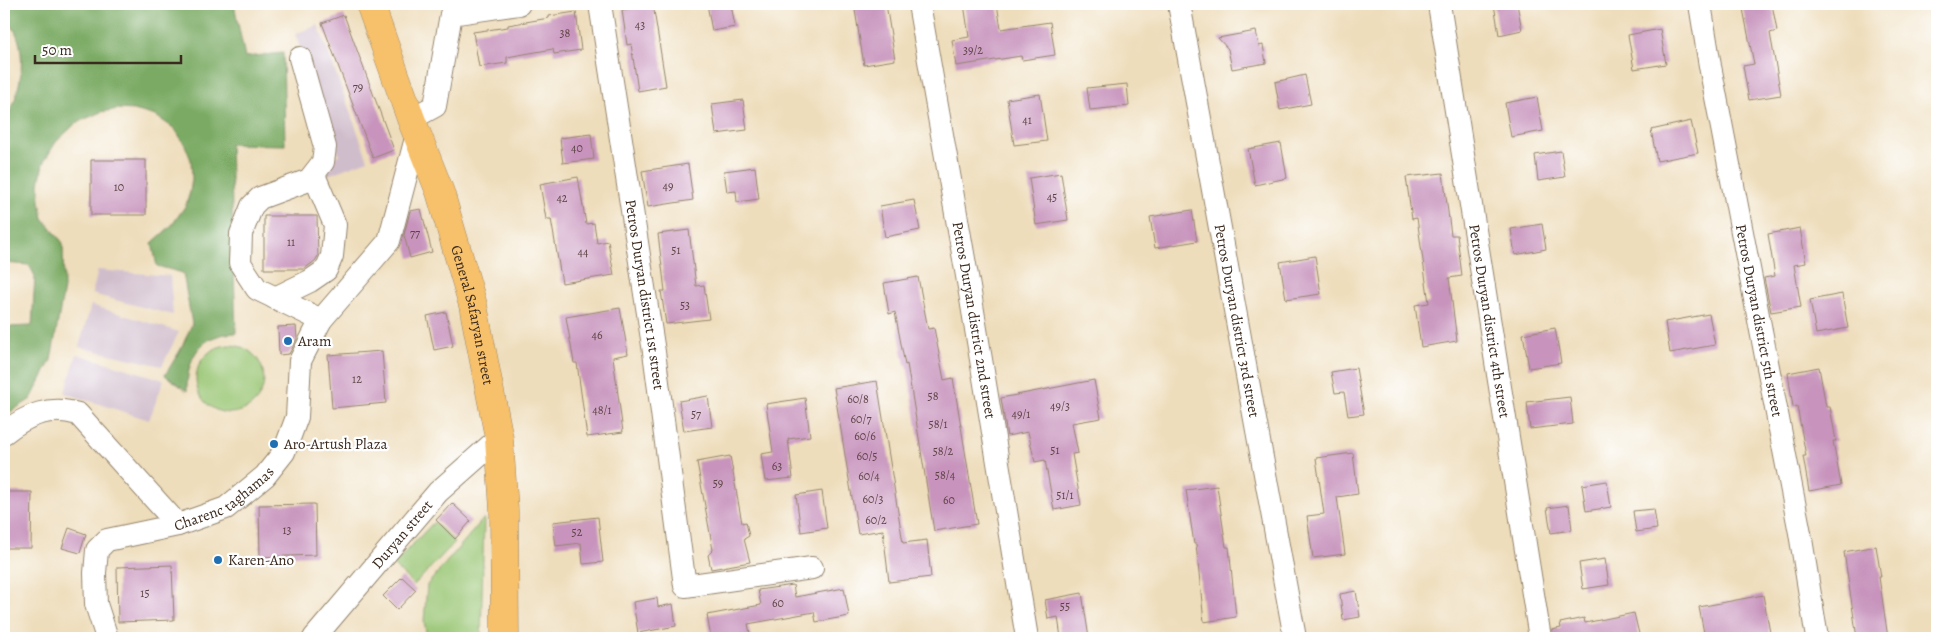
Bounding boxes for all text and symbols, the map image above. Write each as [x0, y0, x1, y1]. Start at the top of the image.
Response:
house number: 43 [635, 17, 645, 33]
house number: 38 [560, 25, 571, 41]
scale bar [35, 32, 181, 64]
text: 50 m [42, 40, 72, 60]
house number: 39/2 [963, 42, 983, 58]
house number: 79 [353, 79, 363, 95]
house number: 41 [1022, 112, 1032, 128]
house number: 40 [571, 140, 583, 156]
house number: 49 [663, 178, 673, 194]
house number: 10 [114, 179, 124, 195]
house number: 45 [1047, 189, 1057, 205]
house number: 42 [556, 190, 568, 206]
street label: Petros Duryan district 1st street [620, 198, 669, 391]
street label: Petros Duryan district 2nd street [948, 220, 1001, 420]
street label: Petros Duryan district 3rd street [1209, 222, 1264, 419]
street label: Petros Duryan district 4th street [1464, 223, 1515, 419]
street label: Petros Duryan district 5th street [1731, 223, 1787, 419]
house number: 77 [410, 225, 421, 241]
house number: 11 [287, 234, 295, 250]
house number: 51 [671, 242, 681, 258]
street label: General Safaryan street [446, 243, 498, 387]
house number: 44 [578, 244, 589, 260]
house number: 53 [680, 297, 690, 313]
house number: 46 [592, 327, 603, 343]
place label: Aram [297, 331, 332, 351]
marker: Aram [282, 335, 294, 347]
house number: 12 [352, 371, 362, 387]
house number: 58 [928, 388, 939, 404]
house number: 60/8 [847, 391, 869, 407]
house number: 49/3 [1050, 398, 1070, 414]
house number: 48/1 [592, 402, 612, 418]
house number: 57 [691, 406, 702, 422]
house number: 49/1 [1012, 406, 1030, 422]
house number: 60/7 [851, 411, 872, 427]
house number: 58/1 [928, 416, 948, 432]
house number: 60/6 [854, 428, 876, 444]
place label: Aro-Artush Plaza [283, 434, 388, 454]
marker: Aro-Artush Plaza [268, 438, 280, 450]
house number: 51 [1050, 442, 1060, 458]
house number: 58/2 [933, 443, 954, 459]
house number: 60/5 [856, 448, 878, 464]
house number: 63 [772, 458, 782, 474]
street label: Charenc taghamas [171, 463, 279, 536]
house number: 58/4 [935, 467, 956, 483]
house number: 60/4 [858, 468, 880, 484]
house number: 59 [713, 475, 723, 491]
house number: 51/1 [1056, 487, 1074, 503]
house number: 60/3 [863, 491, 883, 507]
house number: 60 [943, 492, 955, 508]
street label: Duryan street [367, 496, 437, 573]
house number: 60/2 [865, 512, 887, 528]
house number: 13 [282, 522, 292, 538]
house number: 52 [572, 524, 583, 540]
place label: Karen-Ano [228, 550, 294, 570]
marker: Karen-Ano [212, 554, 224, 566]
house number: 15 [140, 585, 150, 601]
house number: 60 [772, 595, 784, 611]
house number: 55 [1060, 598, 1070, 614]

